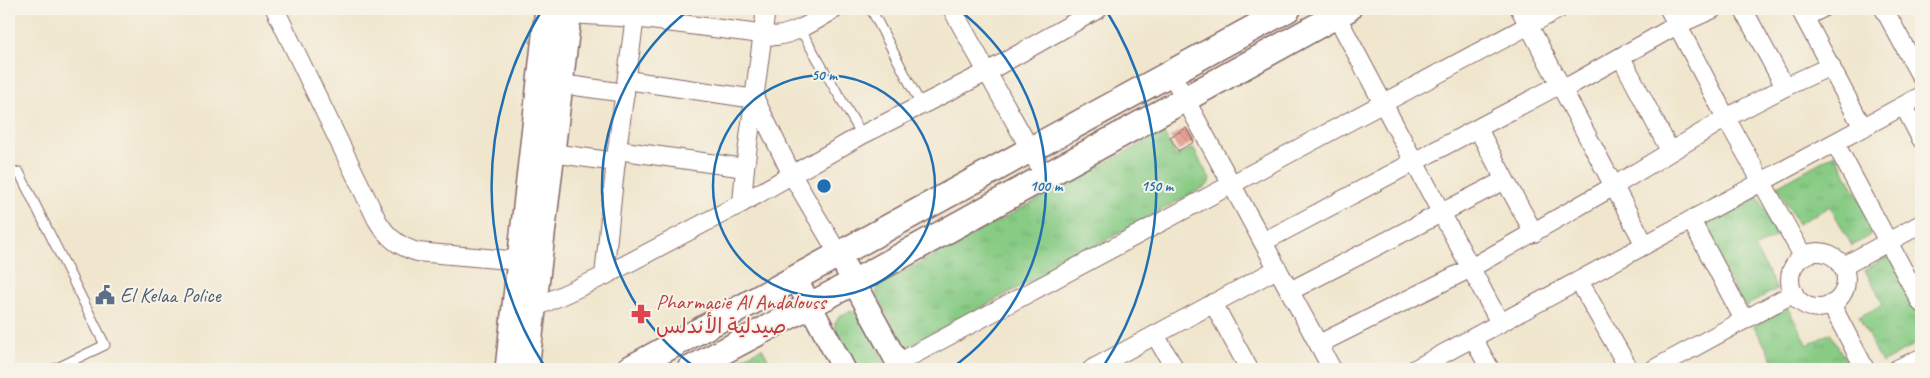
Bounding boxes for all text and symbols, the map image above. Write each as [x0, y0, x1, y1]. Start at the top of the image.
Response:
text: 50 m [811, 66, 838, 85]
centre of rings [815, 177, 833, 195]
text: 100 m [1030, 177, 1064, 196]
text: 150 m [1141, 177, 1175, 196]
place label: El Kelaa Police [120, 282, 222, 308]
public building icon: El Kelaa Police [94, 284, 116, 306]
place label: Pharmacie Al Andalouss صيدلية الأندلس [656, 289, 827, 339]
pharmacy icon: Pharmacie Al Andalouss صيدلية الأندلس [630, 303, 652, 325]

